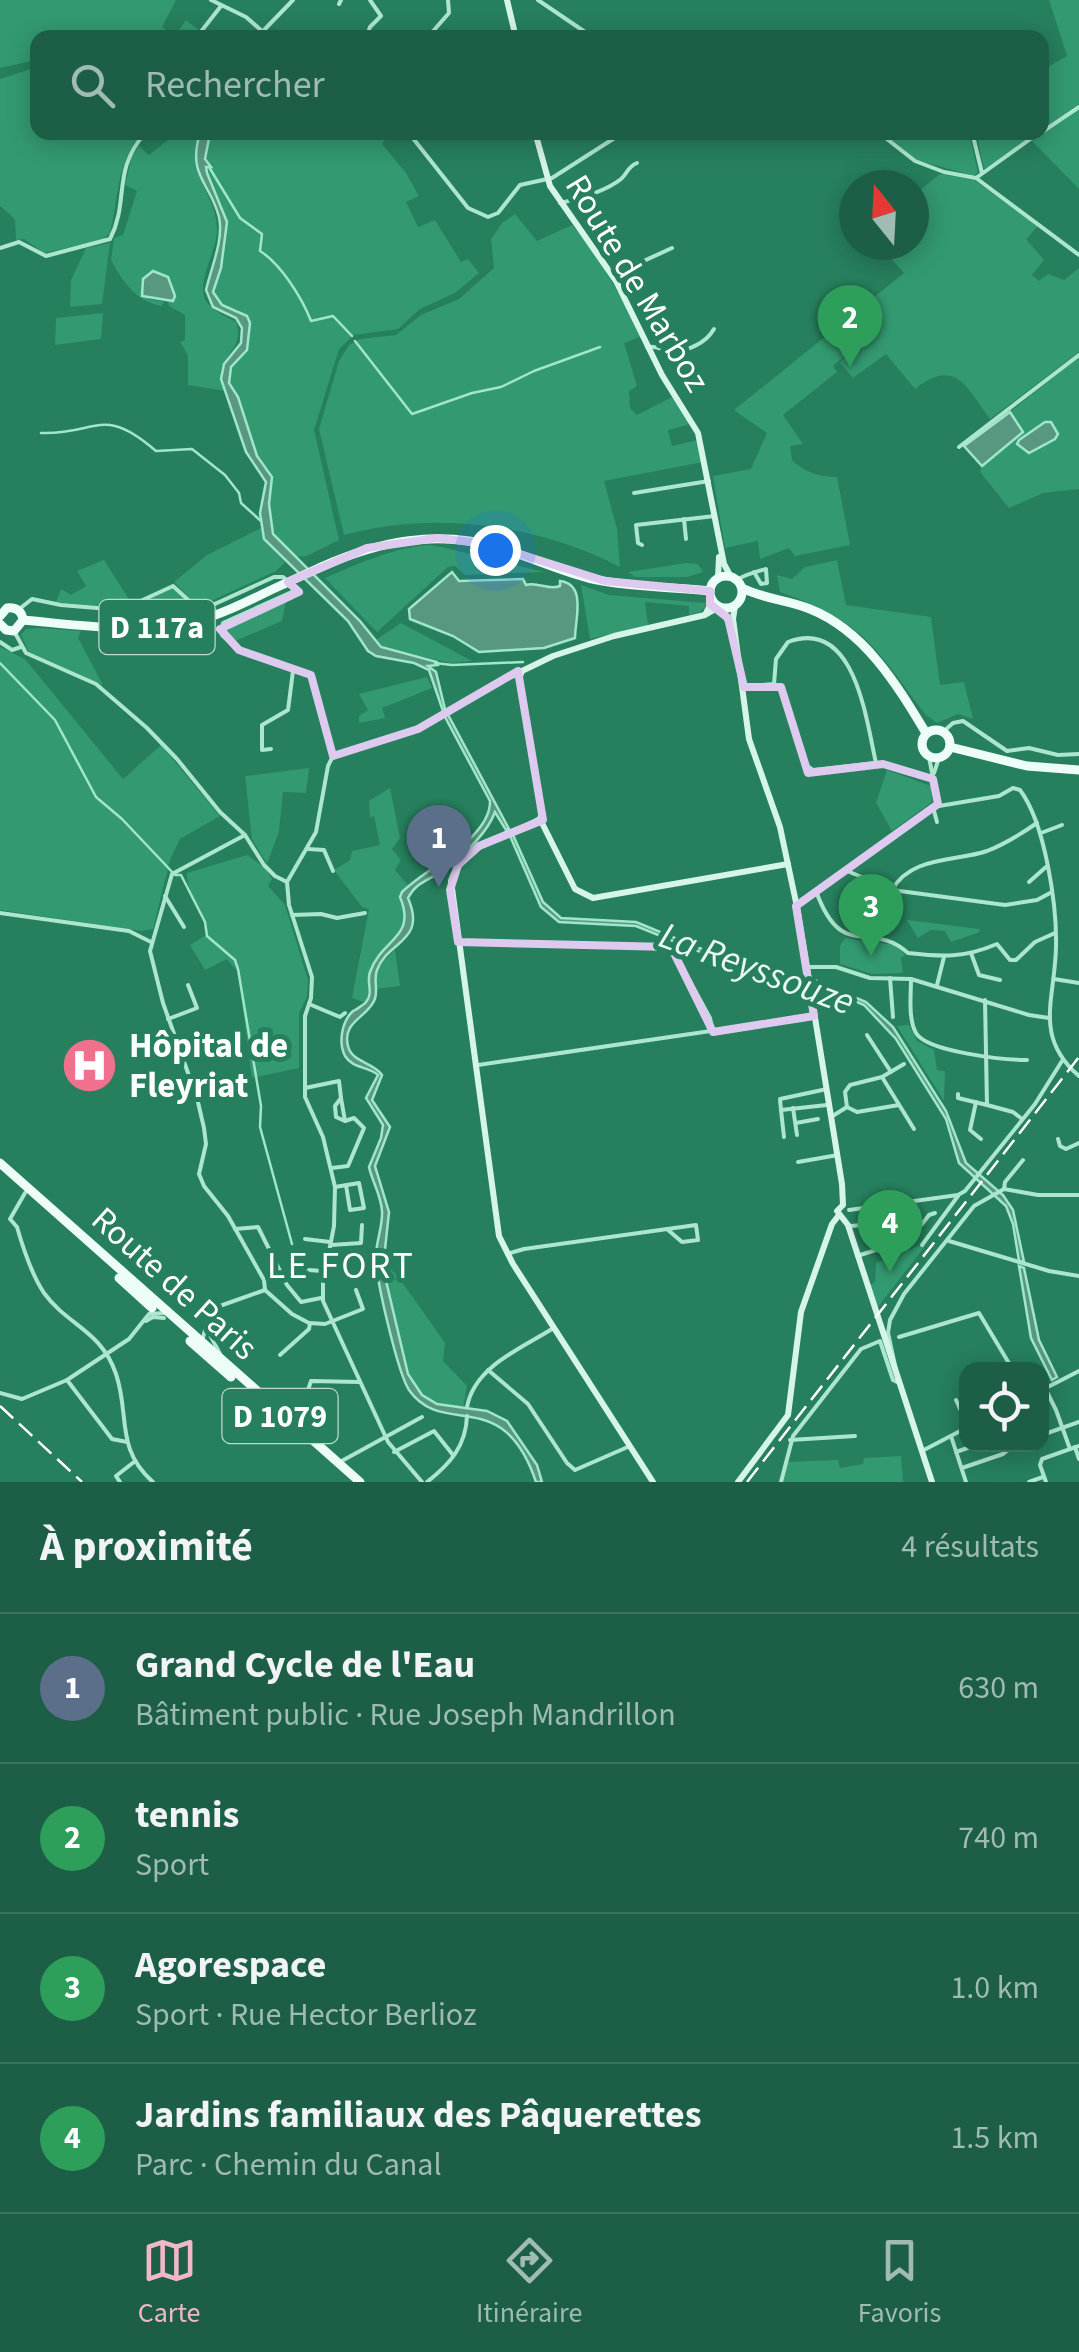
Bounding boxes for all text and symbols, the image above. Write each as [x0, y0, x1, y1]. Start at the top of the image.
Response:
search box [30, 30, 1049, 140]
icon: search [65, 58, 120, 113]
text: Rechercher [145, 58, 325, 112]
street label: Route de Marboz [553, 166, 722, 402]
north arrow [839, 170, 929, 260]
pin: 2 [818, 284, 882, 367]
your location [470, 525, 521, 576]
road number: D 117a [100, 600, 214, 654]
pin: 1 [406, 804, 472, 887]
pin: 3 [838, 874, 904, 956]
water label: La Reyssouze [652, 909, 862, 1029]
place label: Hôpital de Fleyriat [129, 1021, 288, 1111]
hospital icon: Hôpital de Fleyriat [60, 1035, 120, 1095]
pin: 4 [858, 1190, 922, 1272]
street label: Route de Paris [80, 1195, 269, 1372]
district label: LE FORT [267, 1239, 415, 1293]
map controls [959, 1362, 1049, 1452]
button: locate [959, 1362, 1049, 1452]
road number: D 1079 [222, 1389, 338, 1443]
text: À proximité [40, 1517, 253, 1577]
text: 4 résultats [901, 1524, 1039, 1570]
text: Grand Cycle de l'Eau [135, 1638, 475, 1692]
text: 1 [64, 1665, 81, 1711]
text: 630 m [958, 1665, 1039, 1711]
text: Bâtiment public · Rue Joseph Mandrillon [135, 1692, 676, 1738]
text: tennis [135, 1788, 239, 1842]
text: 2 [64, 1815, 81, 1861]
text: 740 m [958, 1815, 1039, 1861]
text: Sport [135, 1842, 209, 1888]
text: Agorespace [135, 1938, 327, 1992]
text: 3 [64, 1965, 81, 2011]
text: 1.0 km [950, 1965, 1039, 2011]
text: Sport · Rue Hector Berlioz [135, 1992, 477, 2038]
text: Jardins familiaux des Pâquerettes [135, 2088, 701, 2142]
text: 4 [64, 2115, 81, 2161]
text: 1.5 km [950, 2115, 1039, 2161]
text: Parc · Chemin du Canal [135, 2142, 442, 2188]
tab: Carte [138, 2233, 201, 2333]
tab: Itinéraire [476, 2233, 582, 2333]
tab: Favoris [858, 2233, 941, 2333]

